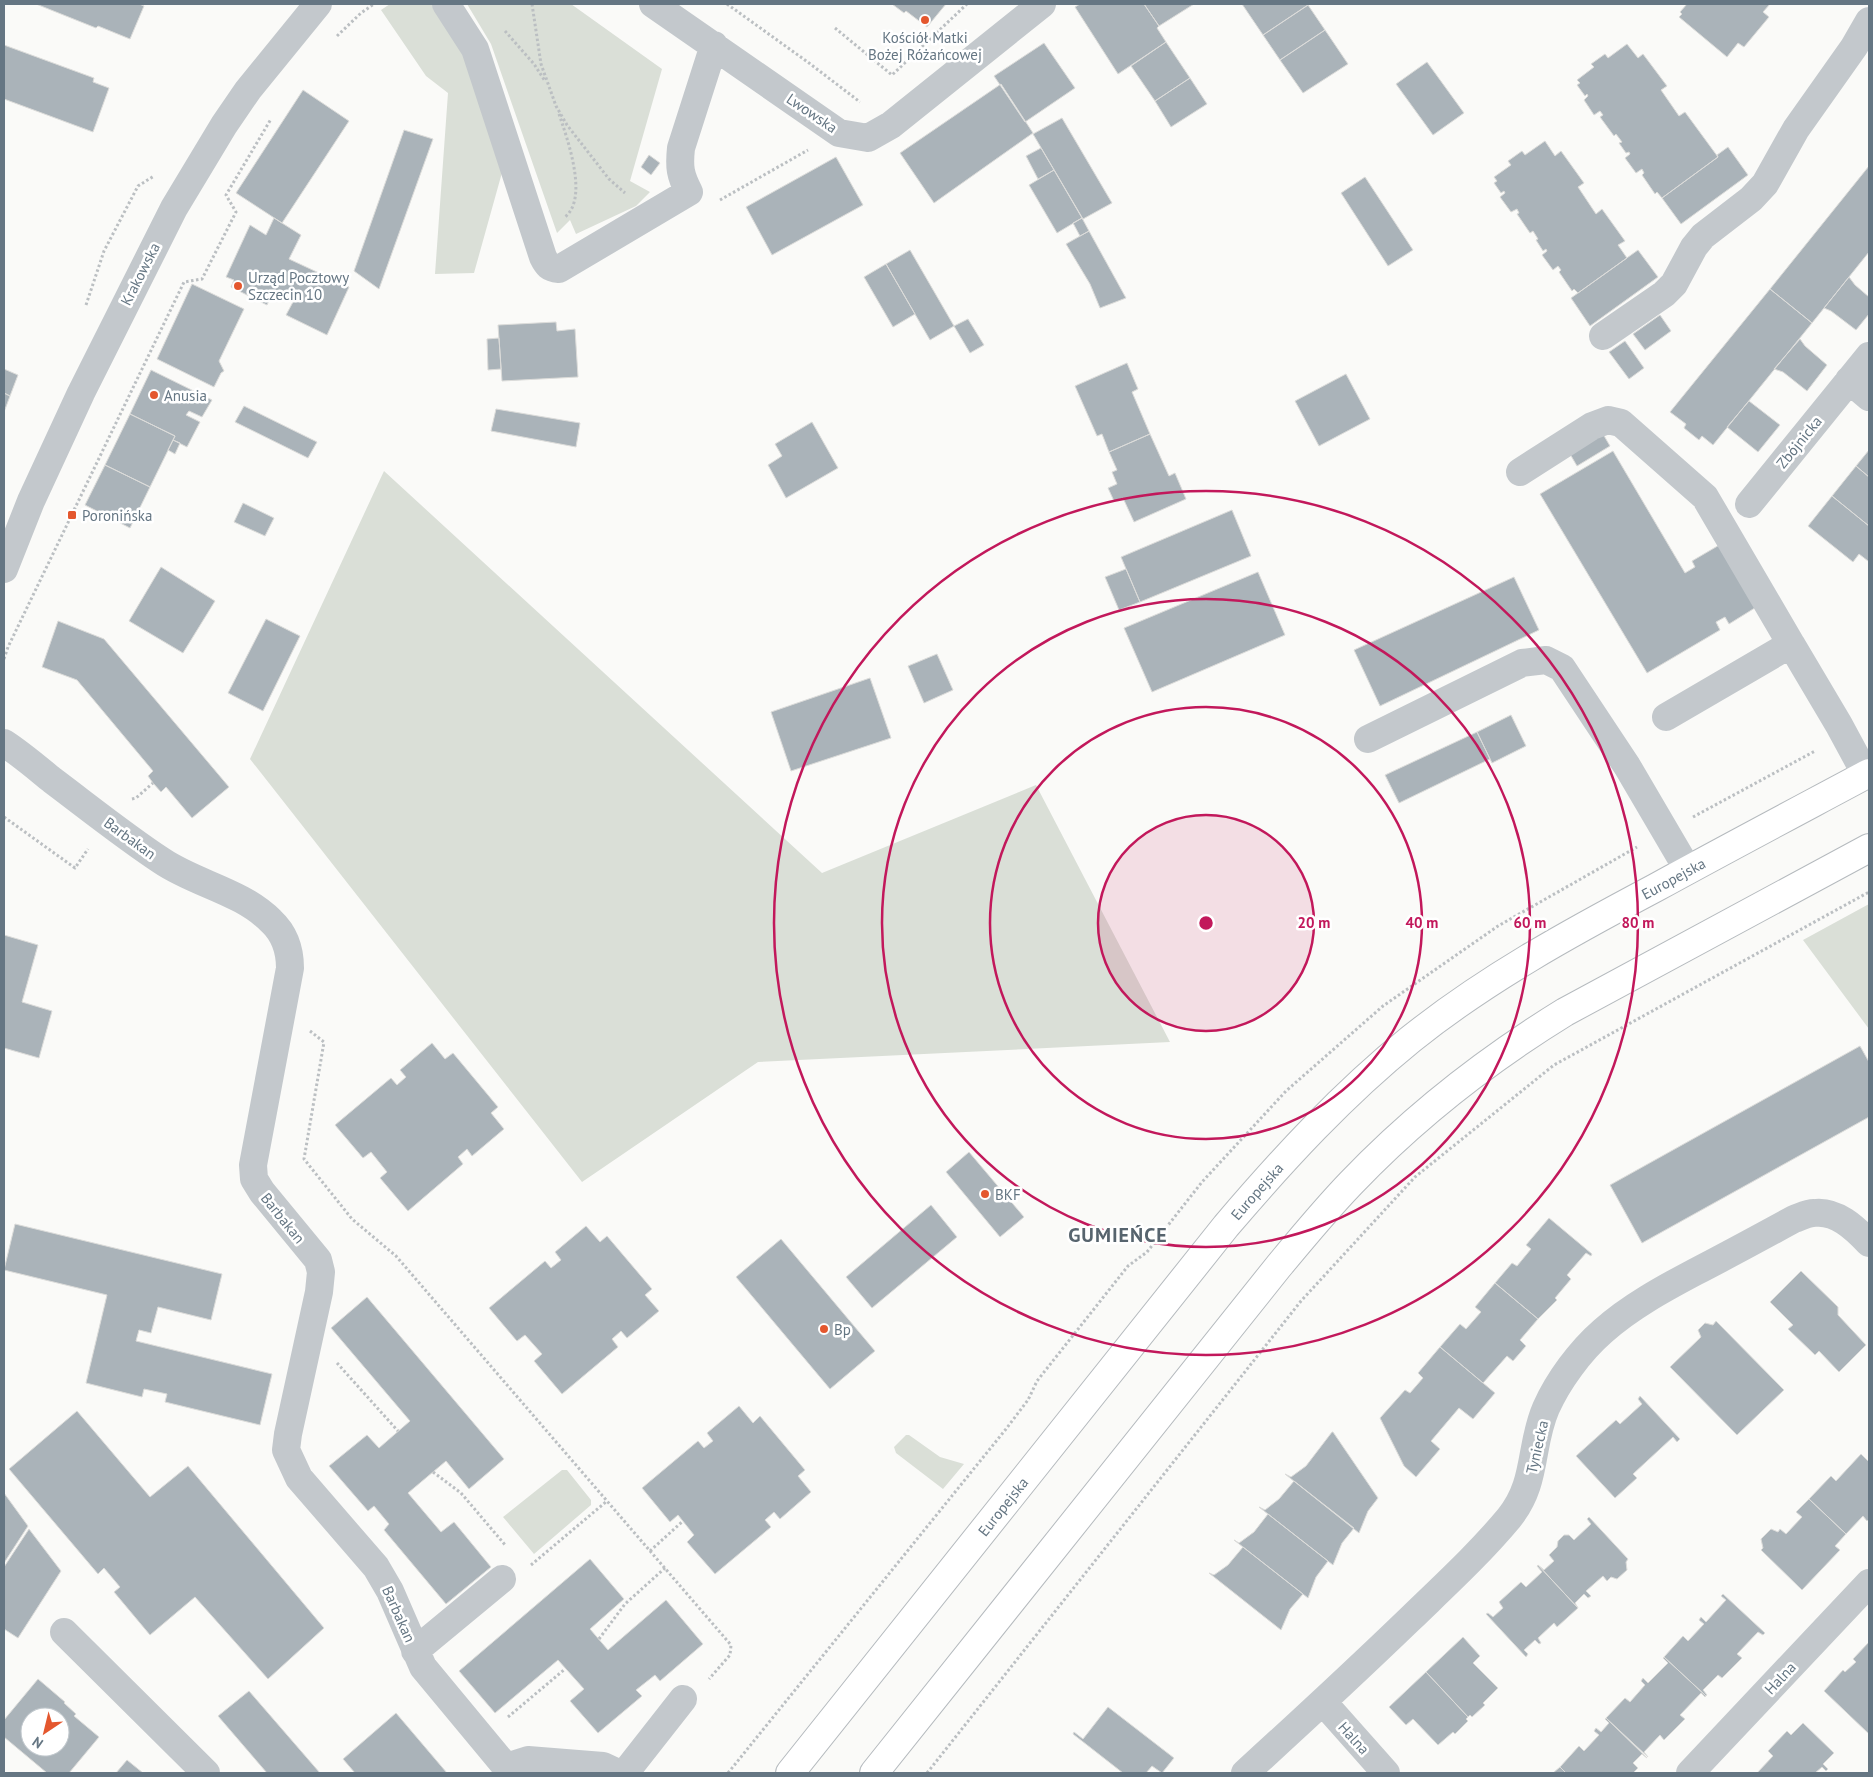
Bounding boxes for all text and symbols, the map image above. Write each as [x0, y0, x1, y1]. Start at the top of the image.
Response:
marker: Kościół Matki Bożej Różańcowej [919, 14, 931, 26]
place label: Kościół Matki Bożej Różańcowej [868, 28, 982, 64]
street label: Lwowska [783, 89, 841, 137]
street label: Krakowska [116, 239, 164, 309]
place label: Urząd Pocztowy Szczecin 10 [248, 268, 349, 304]
marker: Urząd Pocztowy Szczecin 10 [232, 280, 244, 292]
place label: Anusia [164, 386, 207, 405]
marker: Anusia [148, 389, 160, 401]
street label: Zbójnicka [1772, 412, 1826, 472]
place label: Poronińska [82, 506, 152, 525]
marker: Poronińska [66, 509, 78, 521]
street label: Barbakan [100, 813, 160, 863]
street label: Europejska [1638, 853, 1708, 903]
text: 20 m [1298, 913, 1330, 932]
text: 40 m [1406, 913, 1438, 932]
text: 60 m [1514, 913, 1546, 932]
text: 80 m [1622, 913, 1654, 932]
centre of rings [1197, 914, 1215, 932]
street label: Europejska [1226, 1158, 1287, 1223]
place label: BKF [995, 1185, 1021, 1204]
marker: BKF [979, 1188, 991, 1200]
street label: Barbakan [257, 1189, 309, 1247]
district label: GUMIEŃCE [1068, 1222, 1168, 1248]
place label: Bp [834, 1320, 851, 1339]
marker: Bp [818, 1323, 830, 1335]
street label: Tyniecka [1522, 1418, 1552, 1476]
street label: Europejska [973, 1473, 1032, 1540]
street label: Barbakan [378, 1583, 420, 1645]
street label: Halna [1760, 1658, 1800, 1698]
north arrow [20, 1707, 70, 1757]
street label: Halna [1334, 1718, 1374, 1758]
text: N [29, 1733, 46, 1753]

